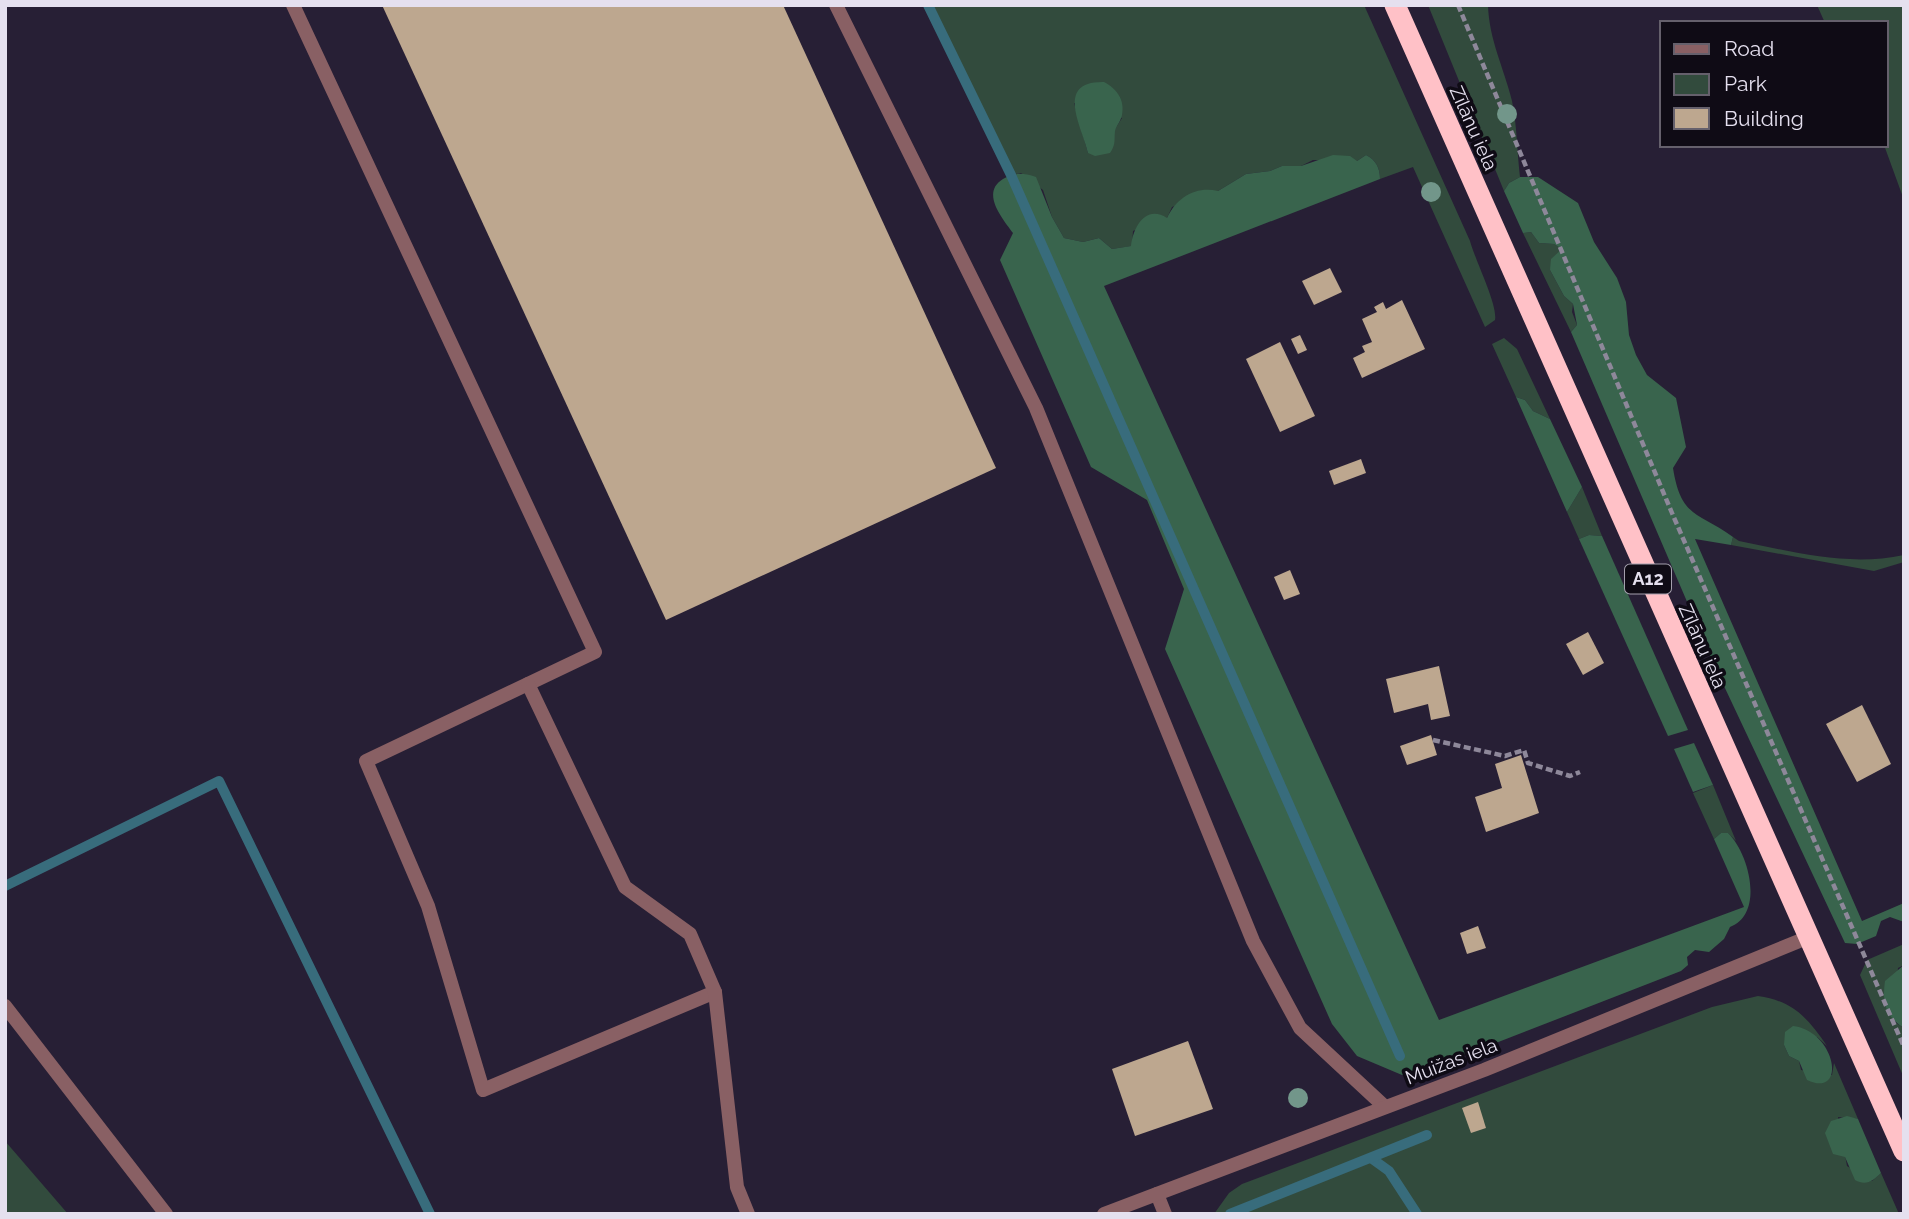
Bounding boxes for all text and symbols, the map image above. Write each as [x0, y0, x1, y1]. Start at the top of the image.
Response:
legend [1660, 21, 1888, 147]
text: Road [1724, 36, 1774, 61]
text: Park [1724, 71, 1767, 96]
street label: Zīlānu iela [1446, 82, 1502, 174]
text: Building [1724, 106, 1804, 131]
road number: A12 [1625, 564, 1671, 594]
street label: Zīlānu iela [1675, 600, 1731, 692]
street label: Muižas iela [1402, 1033, 1500, 1089]

